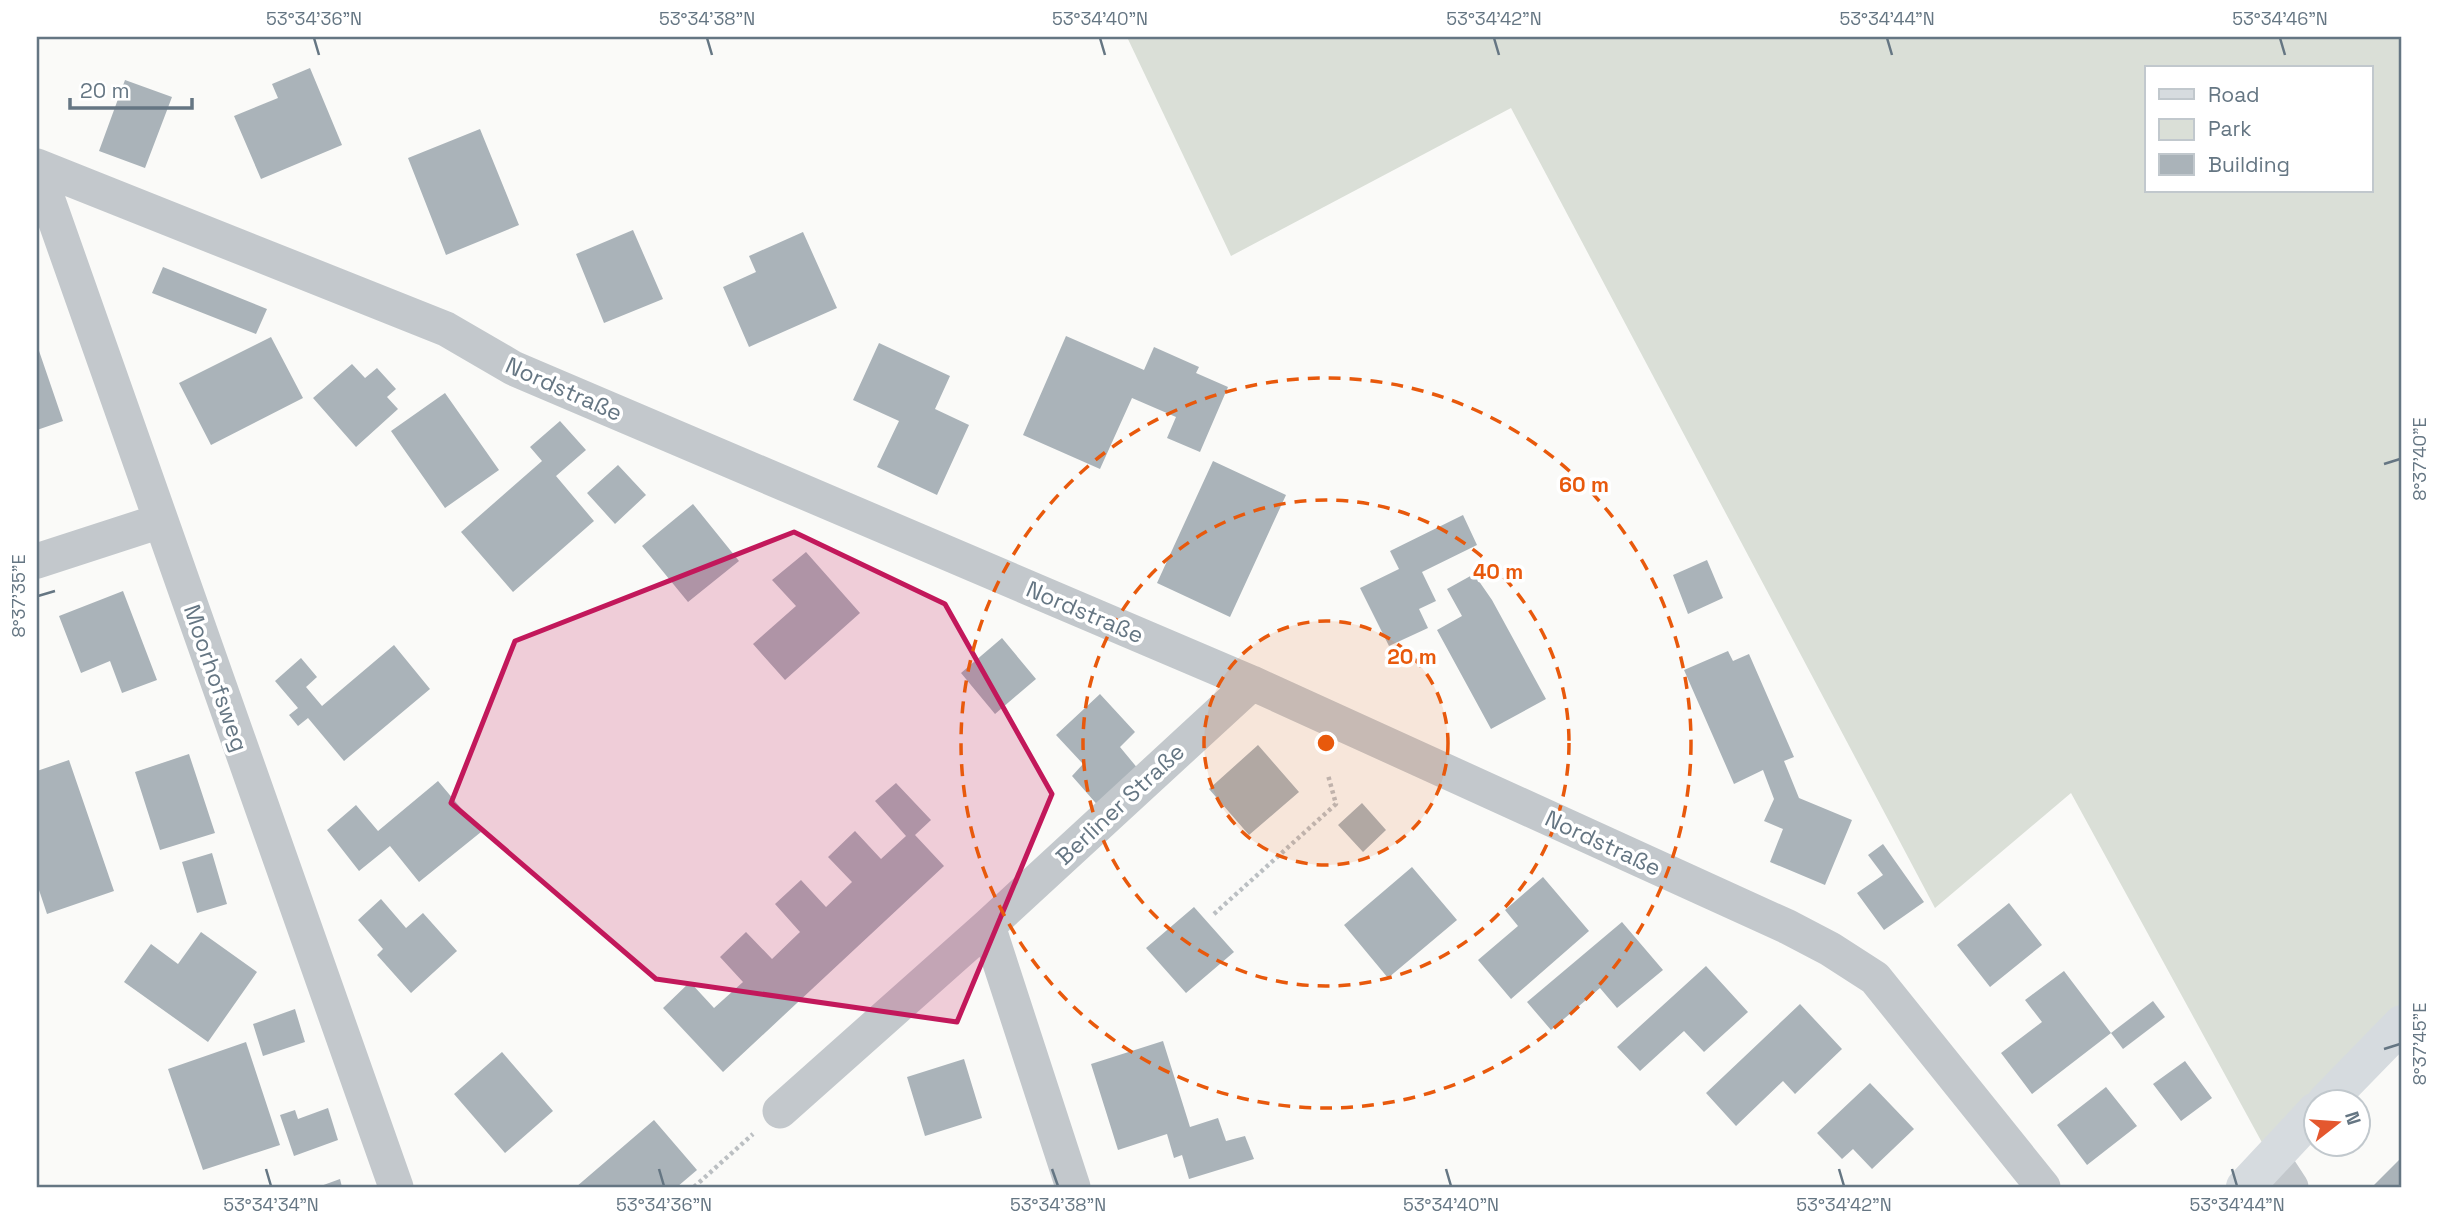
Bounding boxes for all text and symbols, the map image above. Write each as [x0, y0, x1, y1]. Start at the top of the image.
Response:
text: 53°34'36"N [266, 7, 362, 30]
text: 53°34'38"N [659, 7, 755, 30]
text: 53°34'40"N [1052, 7, 1148, 30]
text: 53°34'42"N [1446, 7, 1542, 30]
text: 53°34'44"N [1839, 7, 1935, 30]
text: 53°34'46"N [2232, 7, 2328, 30]
scale bar [70, 66, 192, 110]
legend [2145, 66, 2372, 192]
text: 20 m [80, 77, 130, 104]
text: Road [2208, 81, 2260, 108]
text: Park [2208, 115, 2252, 142]
text: Building [2208, 151, 2290, 178]
street label: Nordstraße [501, 350, 627, 428]
text: 8°37'40"E [2408, 417, 2431, 501]
text: 60 m [1559, 471, 1609, 498]
text: 8°37'35"E [7, 554, 30, 638]
text: 40 m [1473, 558, 1523, 585]
street label: Nordstraße [1022, 574, 1148, 650]
street label: Moorhofsweg [177, 601, 255, 755]
text: 20 m [1387, 643, 1437, 670]
centre of rings [1314, 731, 1338, 755]
street label: Berliner Straße [1049, 737, 1191, 871]
street label: Nordstraße [1540, 803, 1666, 883]
text: 8°37'45"E [2408, 1003, 2431, 1085]
north arrow [2302, 1088, 2372, 1158]
text: N [2339, 1108, 2367, 1128]
text: 53°34'34"N [223, 1193, 319, 1216]
text: 53°34'36"N [616, 1193, 712, 1216]
text: 53°34'38"N [1010, 1193, 1106, 1216]
text: 53°34'40"N [1403, 1193, 1499, 1216]
text: 53°34'42"N [1796, 1193, 1892, 1216]
text: 53°34'44"N [2189, 1193, 2285, 1216]

